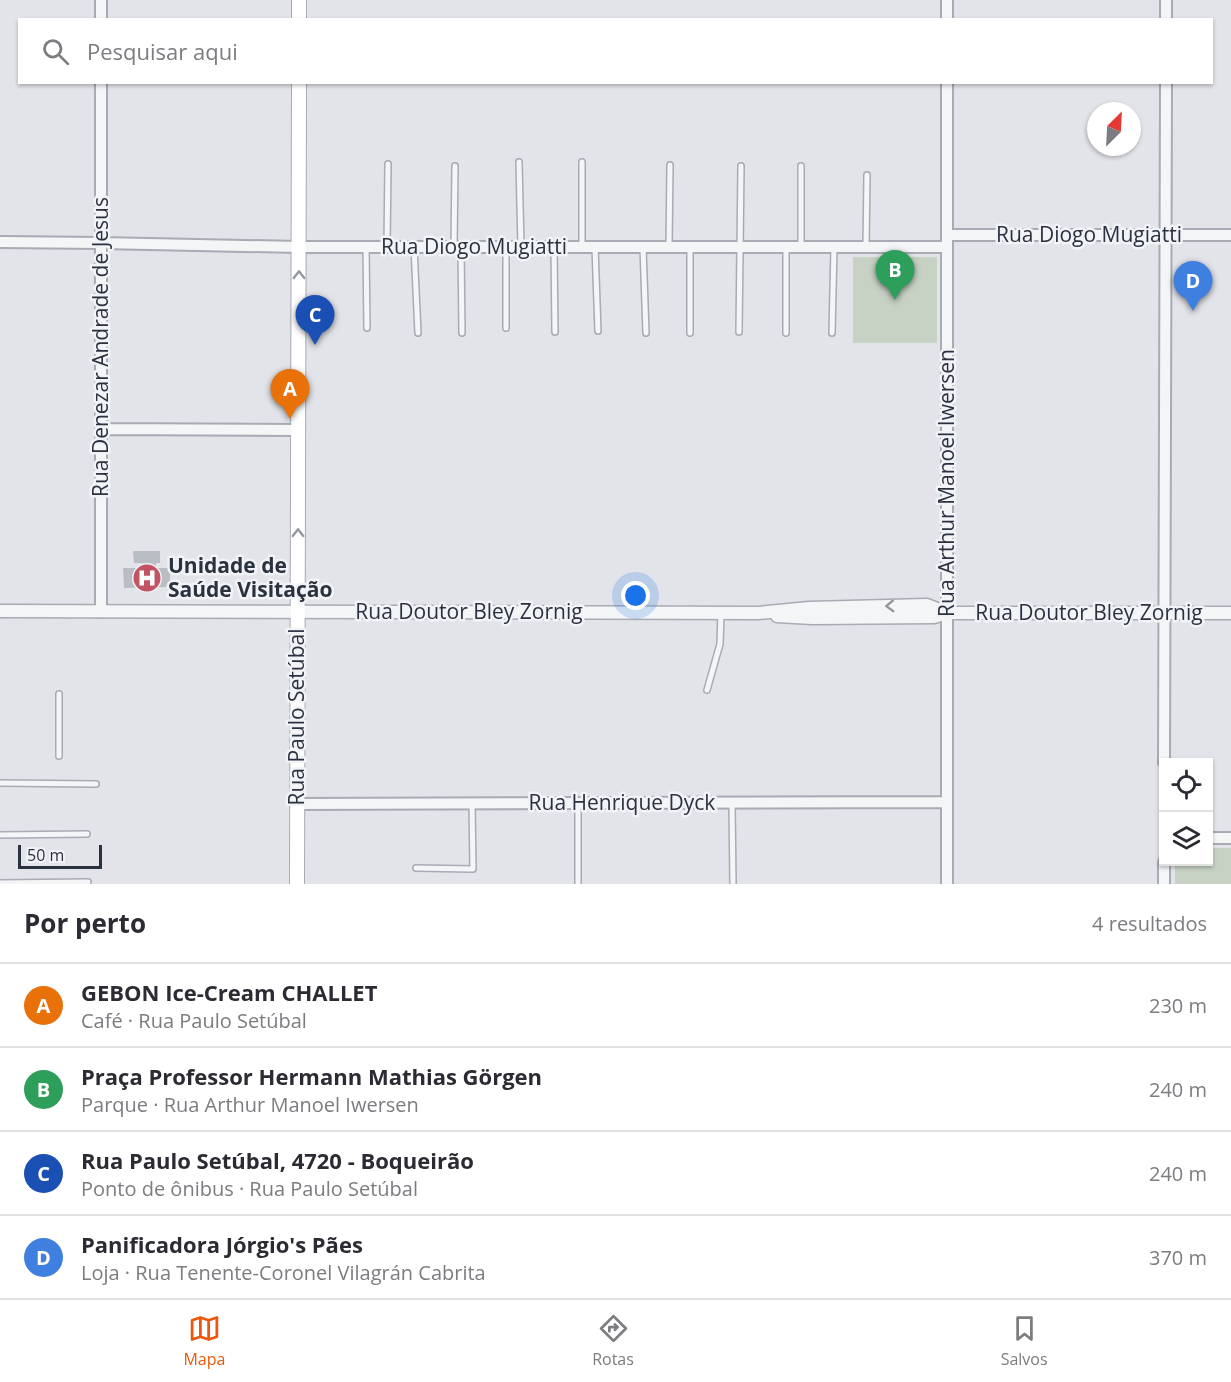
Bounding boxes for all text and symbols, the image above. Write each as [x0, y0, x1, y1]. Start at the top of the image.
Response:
search box [18, 18, 1213, 84]
icon: search [39, 35, 72, 68]
text: Pesquisar aqui [87, 36, 238, 66]
north arrow [1087, 102, 1141, 156]
street label: Rua Denezar Andrade de Jesus [86, 197, 114, 497]
street label: Rua Diogo Mugiatti [996, 220, 1182, 248]
street label: Rua Diogo Mugiatti [381, 232, 567, 260]
pin: B [876, 250, 914, 300]
pin: D [1174, 262, 1212, 311]
one-way arrow [292, 270, 305, 279]
pin: C [296, 296, 334, 345]
street label: Rua Arthur Manoel Iwersen [932, 349, 960, 617]
pin: A [270, 370, 310, 419]
one-way arrow [292, 528, 304, 537]
place label: Unidade de Saúde Visitação [168, 551, 332, 603]
hospital icon: Unidade de Saúde Visitação [131, 562, 163, 594]
your location [621, 581, 650, 610]
street label: Rua Doutor Bley Zornig [355, 597, 583, 625]
street label: Rua Doutor Bley Zornig [975, 598, 1203, 626]
one-way arrow [885, 600, 894, 612]
street label: Rua Paulo Setúbal [282, 628, 310, 806]
map controls [1159, 758, 1213, 866]
button: locate [1159, 758, 1213, 812]
street label: Rua Henrique Dyck [529, 788, 715, 816]
button: layers [1159, 812, 1213, 866]
scale bar [18, 842, 102, 870]
text: 50 m [27, 844, 64, 866]
text: Por perto [24, 905, 146, 941]
text: 4 resultados [1092, 910, 1207, 937]
text: GEBON Ice-Cream CHALLET [81, 977, 377, 1007]
text: A [37, 992, 50, 1019]
text: 230 m [1149, 992, 1207, 1019]
text: Café · Rua Paulo Setúbal [81, 1007, 307, 1034]
text: Praça Professor Hermann Mathias Görgen [81, 1061, 542, 1091]
text: B [37, 1076, 50, 1103]
text: 240 m [1149, 1076, 1207, 1103]
text: Parque · Rua Arthur Manoel Iwersen [81, 1091, 419, 1118]
text: Rua Paulo Setúbal, 4720 - Boqueirão [81, 1145, 474, 1175]
text: C [37, 1160, 50, 1187]
text: 240 m [1149, 1160, 1207, 1187]
text: Ponto de ônibus · Rua Paulo Setúbal [81, 1175, 418, 1202]
text: Panificadora Jórgio's Pães [81, 1229, 363, 1259]
text: D [36, 1244, 51, 1271]
text: 370 m [1149, 1244, 1207, 1271]
text: Loja · Rua Tenente-Coronel Vilagrán Cabrita [81, 1259, 486, 1286]
tab: Mapa [183, 1312, 225, 1370]
tab: Rotas [592, 1312, 634, 1370]
tab: Salvos [1001, 1312, 1048, 1370]

